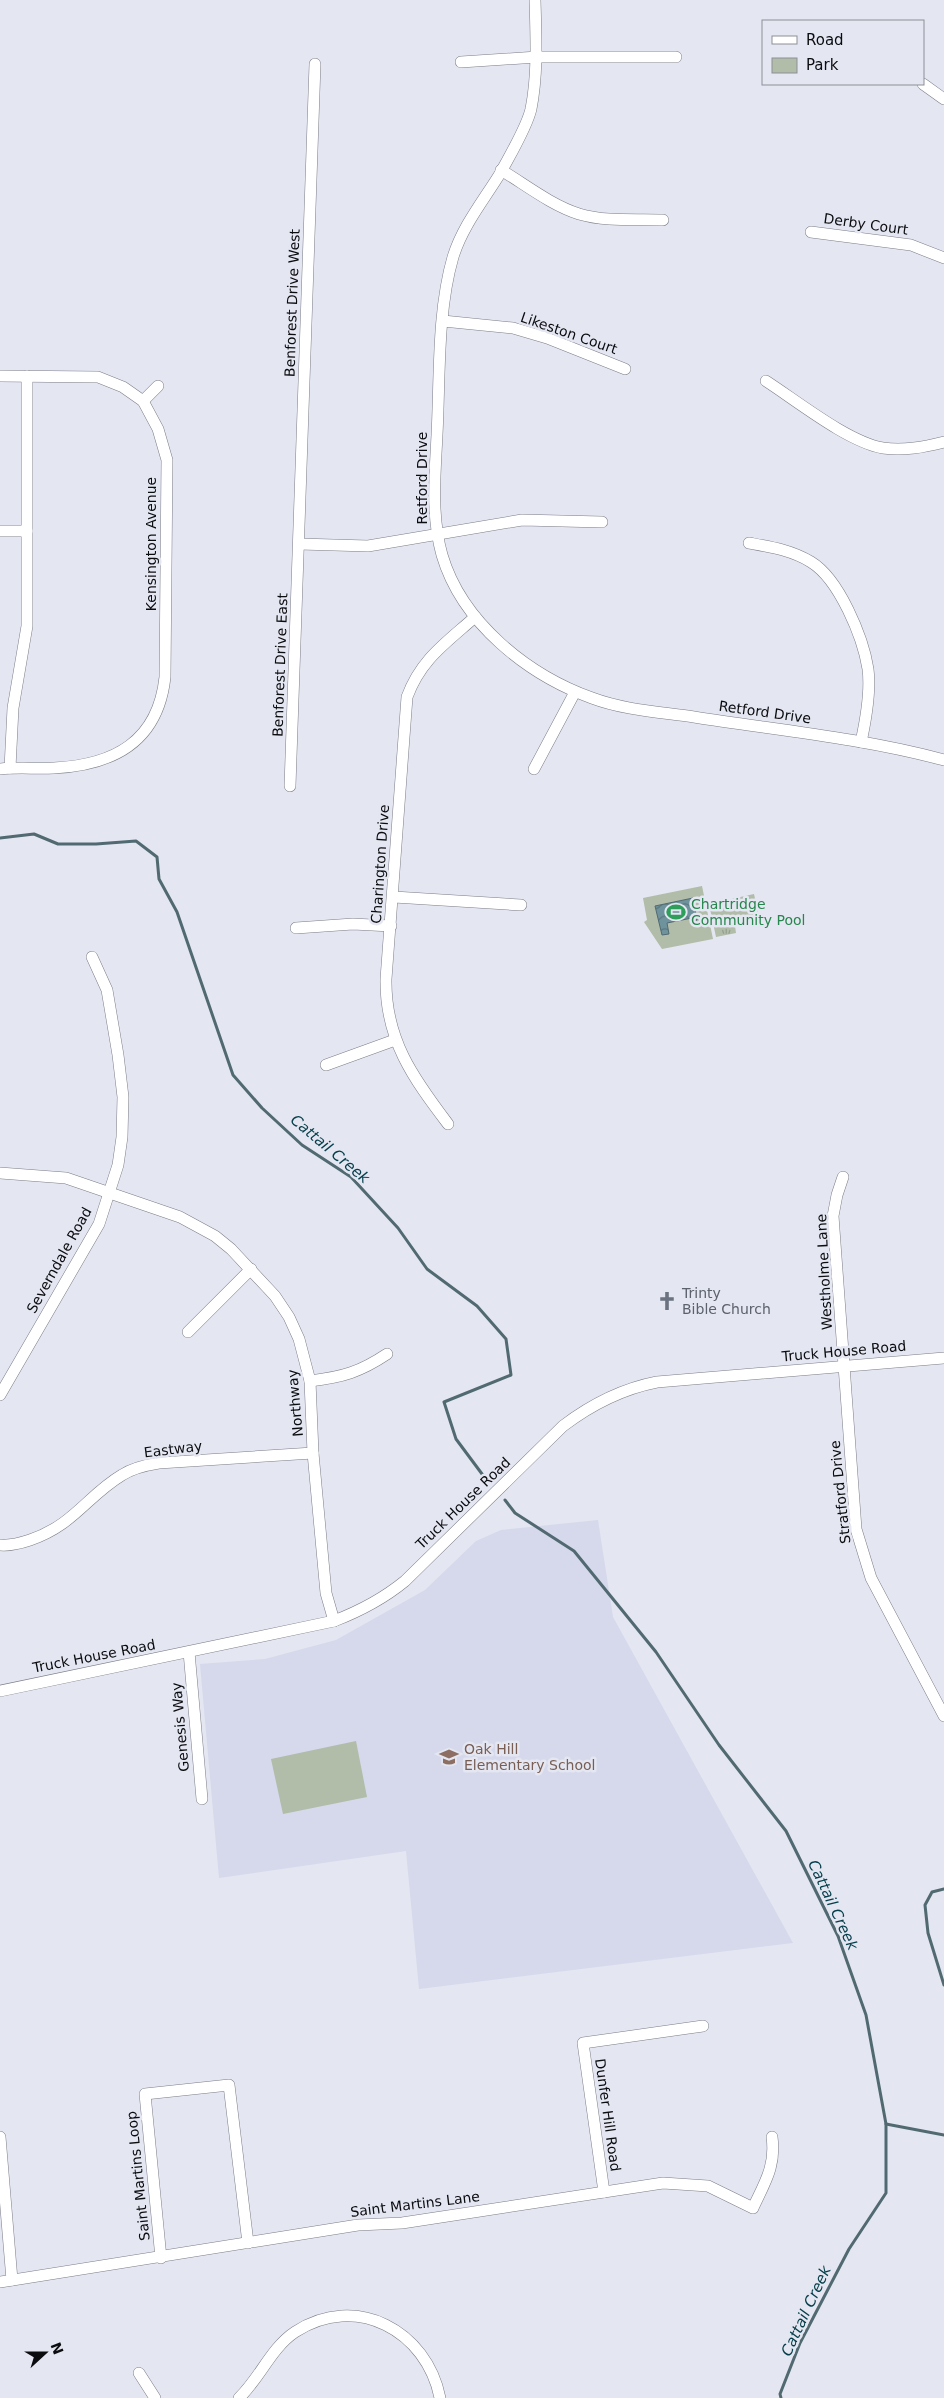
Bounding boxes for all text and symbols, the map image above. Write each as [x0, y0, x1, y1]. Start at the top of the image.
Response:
legend [762, 20, 924, 85]
text: Road [806, 31, 844, 49]
text: Park [806, 56, 839, 74]
street label: Derby Court [823, 210, 910, 238]
street label: Benforest Drive West [281, 228, 303, 377]
street label: Likeston Court [519, 309, 620, 357]
street label: Retford Drive [414, 432, 430, 524]
street label: Kensington Avenue [143, 477, 159, 611]
street label: Benforest Drive East [269, 592, 291, 737]
street label: Retford Drive [718, 698, 812, 726]
street label: Charington Drive [368, 804, 392, 924]
place label: Chartridge Community Pool [691, 896, 805, 928]
sports icon: Chartridge Community Pool [665, 901, 687, 923]
water label: Cattail Creek [287, 1111, 374, 1188]
street label: Severndale Road [23, 1204, 95, 1316]
street label: Westholme Lane [813, 1213, 835, 1331]
place label: Trinty Bible Church [681, 1285, 771, 1317]
church icon: Trinty Bible Church [656, 1290, 678, 1312]
street label: Truck House Road [780, 1338, 907, 1364]
street label: Northway [284, 1369, 306, 1437]
street label: Eastway [143, 1437, 203, 1461]
street label: Stratford Drive [827, 1440, 853, 1544]
street label: Truck House Road [412, 1454, 513, 1553]
street label: Truck House Road [30, 1636, 157, 1676]
street label: Genesis Way [168, 1682, 192, 1772]
place label: Oak Hill Elementary School [464, 1741, 596, 1773]
school or university icon: Oak Hill Elementary School [438, 1746, 460, 1768]
water label: Cattail Creek [804, 1857, 862, 1954]
street label: Dunfer Hill Road [592, 2057, 624, 2173]
street label: Saint Martins Loop [123, 2110, 153, 2242]
street label: Saint Martins Lane [349, 2188, 481, 2220]
water label: Cattail Creek [777, 2262, 835, 2359]
north arrow [20, 2328, 70, 2378]
text: N [48, 2340, 67, 2357]

